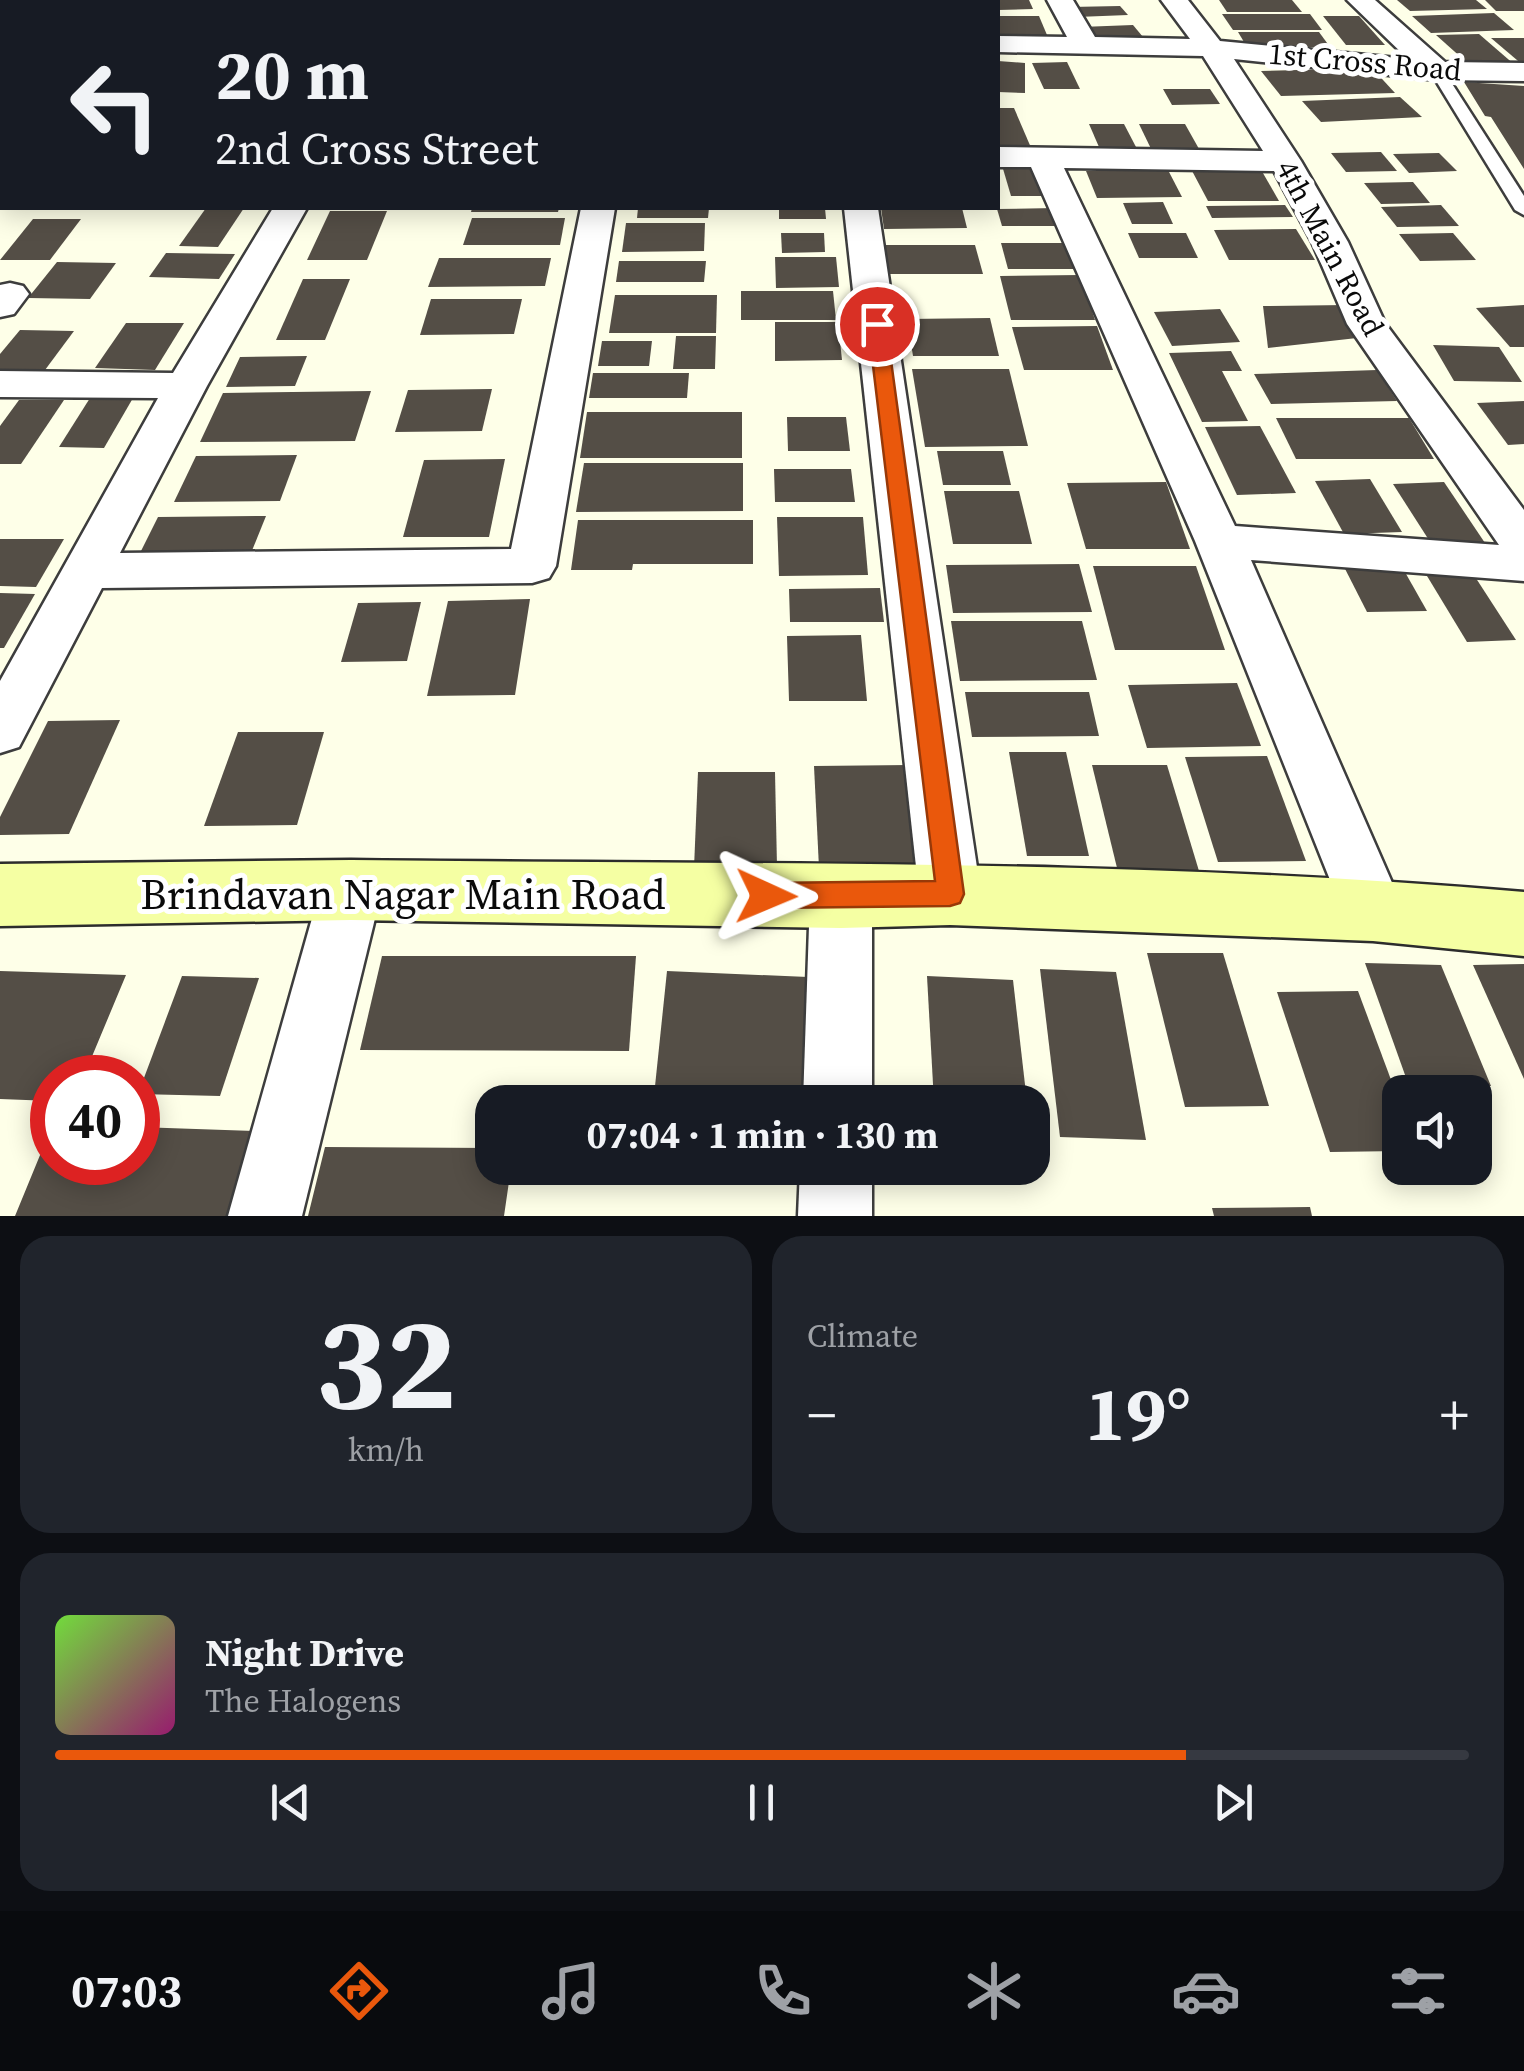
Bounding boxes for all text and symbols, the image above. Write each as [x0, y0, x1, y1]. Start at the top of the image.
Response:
text: 20 m [215, 26, 369, 122]
street label: 1st Cross Road [1267, 33, 1463, 90]
icon: left [50, 40, 180, 170]
text: 2nd Cross Street [215, 117, 538, 179]
street label: 4th Main Road [1267, 153, 1394, 343]
pin [835, 282, 920, 367]
icon: arrive [850, 297, 905, 352]
position arrow [714, 844, 818, 948]
street label: Brindavan Nagar Main Road [140, 865, 666, 923]
speed limit sign: 40 [30, 1055, 160, 1185]
map controls [1382, 1075, 1492, 1185]
button: sound [1382, 1075, 1492, 1185]
text: 07:04 · 1 min · 130 m [586, 1109, 939, 1161]
text: 32 [316, 1273, 456, 1452]
text: Climate [807, 1314, 918, 1358]
text: 19° [1085, 1362, 1191, 1465]
text: − [807, 1377, 836, 1452]
text: + [1440, 1377, 1469, 1452]
text: km/h [348, 1428, 424, 1472]
text: Night Drive [205, 1627, 404, 1679]
text: The Halogens [205, 1679, 401, 1723]
icon: previous [263, 1775, 318, 1830]
icon: pause [734, 1775, 789, 1830]
icon: next [1206, 1775, 1261, 1830]
icon: directions [324, 1956, 394, 2026]
icon: music [536, 1956, 606, 2026]
icon: phone [748, 1956, 818, 2026]
icon: climate [959, 1956, 1029, 2026]
icon: car [1171, 1956, 1241, 2026]
icon: filters [1383, 1956, 1453, 2026]
text: 07:03 [71, 1960, 182, 2022]

